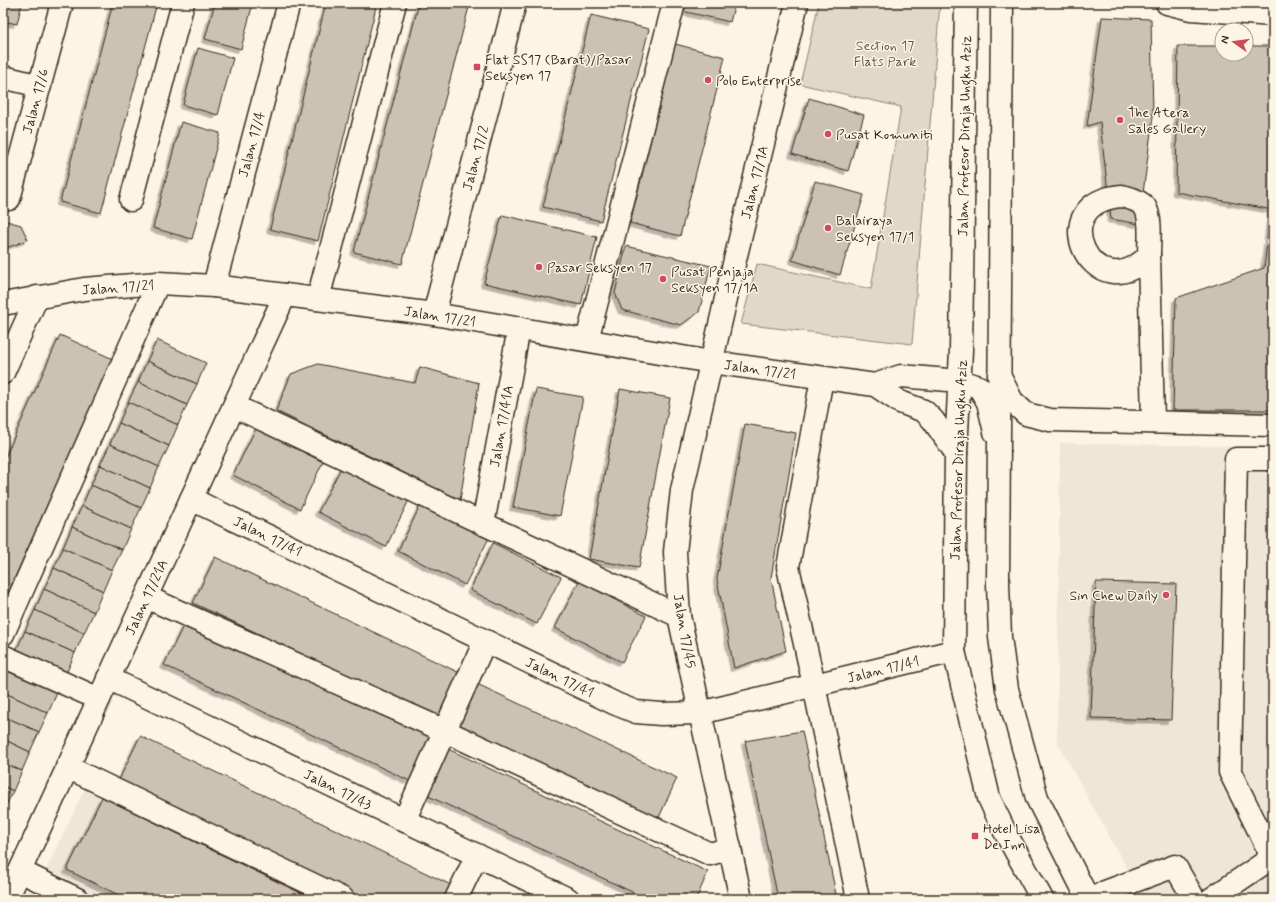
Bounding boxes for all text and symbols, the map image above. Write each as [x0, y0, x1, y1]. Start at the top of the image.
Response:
north arrow [1214, 22, 1254, 62]
street label: Jalan Profesor Diraja Ungku Aziz [954, 35, 978, 237]
text: N [1218, 35, 1233, 45]
park label: Section 17 Flats Park [854, 37, 916, 71]
place label: Flat SS17 (Barat)/Pasar Seksyen 17 [485, 51, 631, 85]
marker: Flat SS17 (Barat)/Pasar Seksyen 17 [472, 62, 482, 72]
street label: Jalan 17/6 [19, 67, 53, 136]
place label: Polo Enterprise [716, 72, 803, 90]
marker: Polo Enterprise [703, 75, 713, 85]
place label: The Atera Sales Gallery [1128, 104, 1206, 138]
street label: Jalan 17/4 [234, 109, 269, 179]
marker: The Atera Sales Gallery [1115, 115, 1125, 125]
street label: Jalan 17/2 [459, 124, 493, 193]
place label: Pusat Komuniti [836, 126, 932, 144]
marker: Pusat Komuniti [823, 129, 833, 139]
street label: Jalan 17/1A [737, 144, 773, 221]
place label: Balairaya Seksyen 17/1 [836, 212, 914, 246]
marker: Balairaya Seksyen 17/1 [823, 223, 833, 233]
place label: Pasar Seksyen 17 [547, 259, 652, 277]
marker: Pasar Seksyen 17 [534, 262, 544, 272]
place label: Pusat Penjaja Seksyen 17/1A [671, 263, 758, 297]
marker: Pusat Penjaja Seksyen 17/1A [658, 274, 668, 284]
street label: Jalan 17/21 [81, 276, 155, 300]
street label: Jalan 17/21 [403, 302, 477, 332]
street label: Jalan 17/21 [723, 356, 797, 384]
street label: Jalan Profesor Diraja Ungku Aziz [946, 359, 974, 561]
street label: Jalan 17/41A [486, 384, 518, 469]
street label: Jalan 17/41 [230, 513, 305, 561]
street label: Jalan 17/21A [121, 557, 172, 638]
place label: Sin Chew Daily [1069, 587, 1158, 605]
marker: Sin Chew Daily [1161, 590, 1171, 600]
street label: Jalan 17/45 [669, 593, 699, 670]
street label: Jalan 17/41 [845, 652, 921, 688]
street label: Jalan 17/41 [522, 654, 597, 702]
street label: Jalan 17/43 [300, 766, 375, 814]
place label: Hotel Lisa De Inn [983, 820, 1041, 854]
marker: Hotel Lisa De Inn [970, 831, 980, 841]

